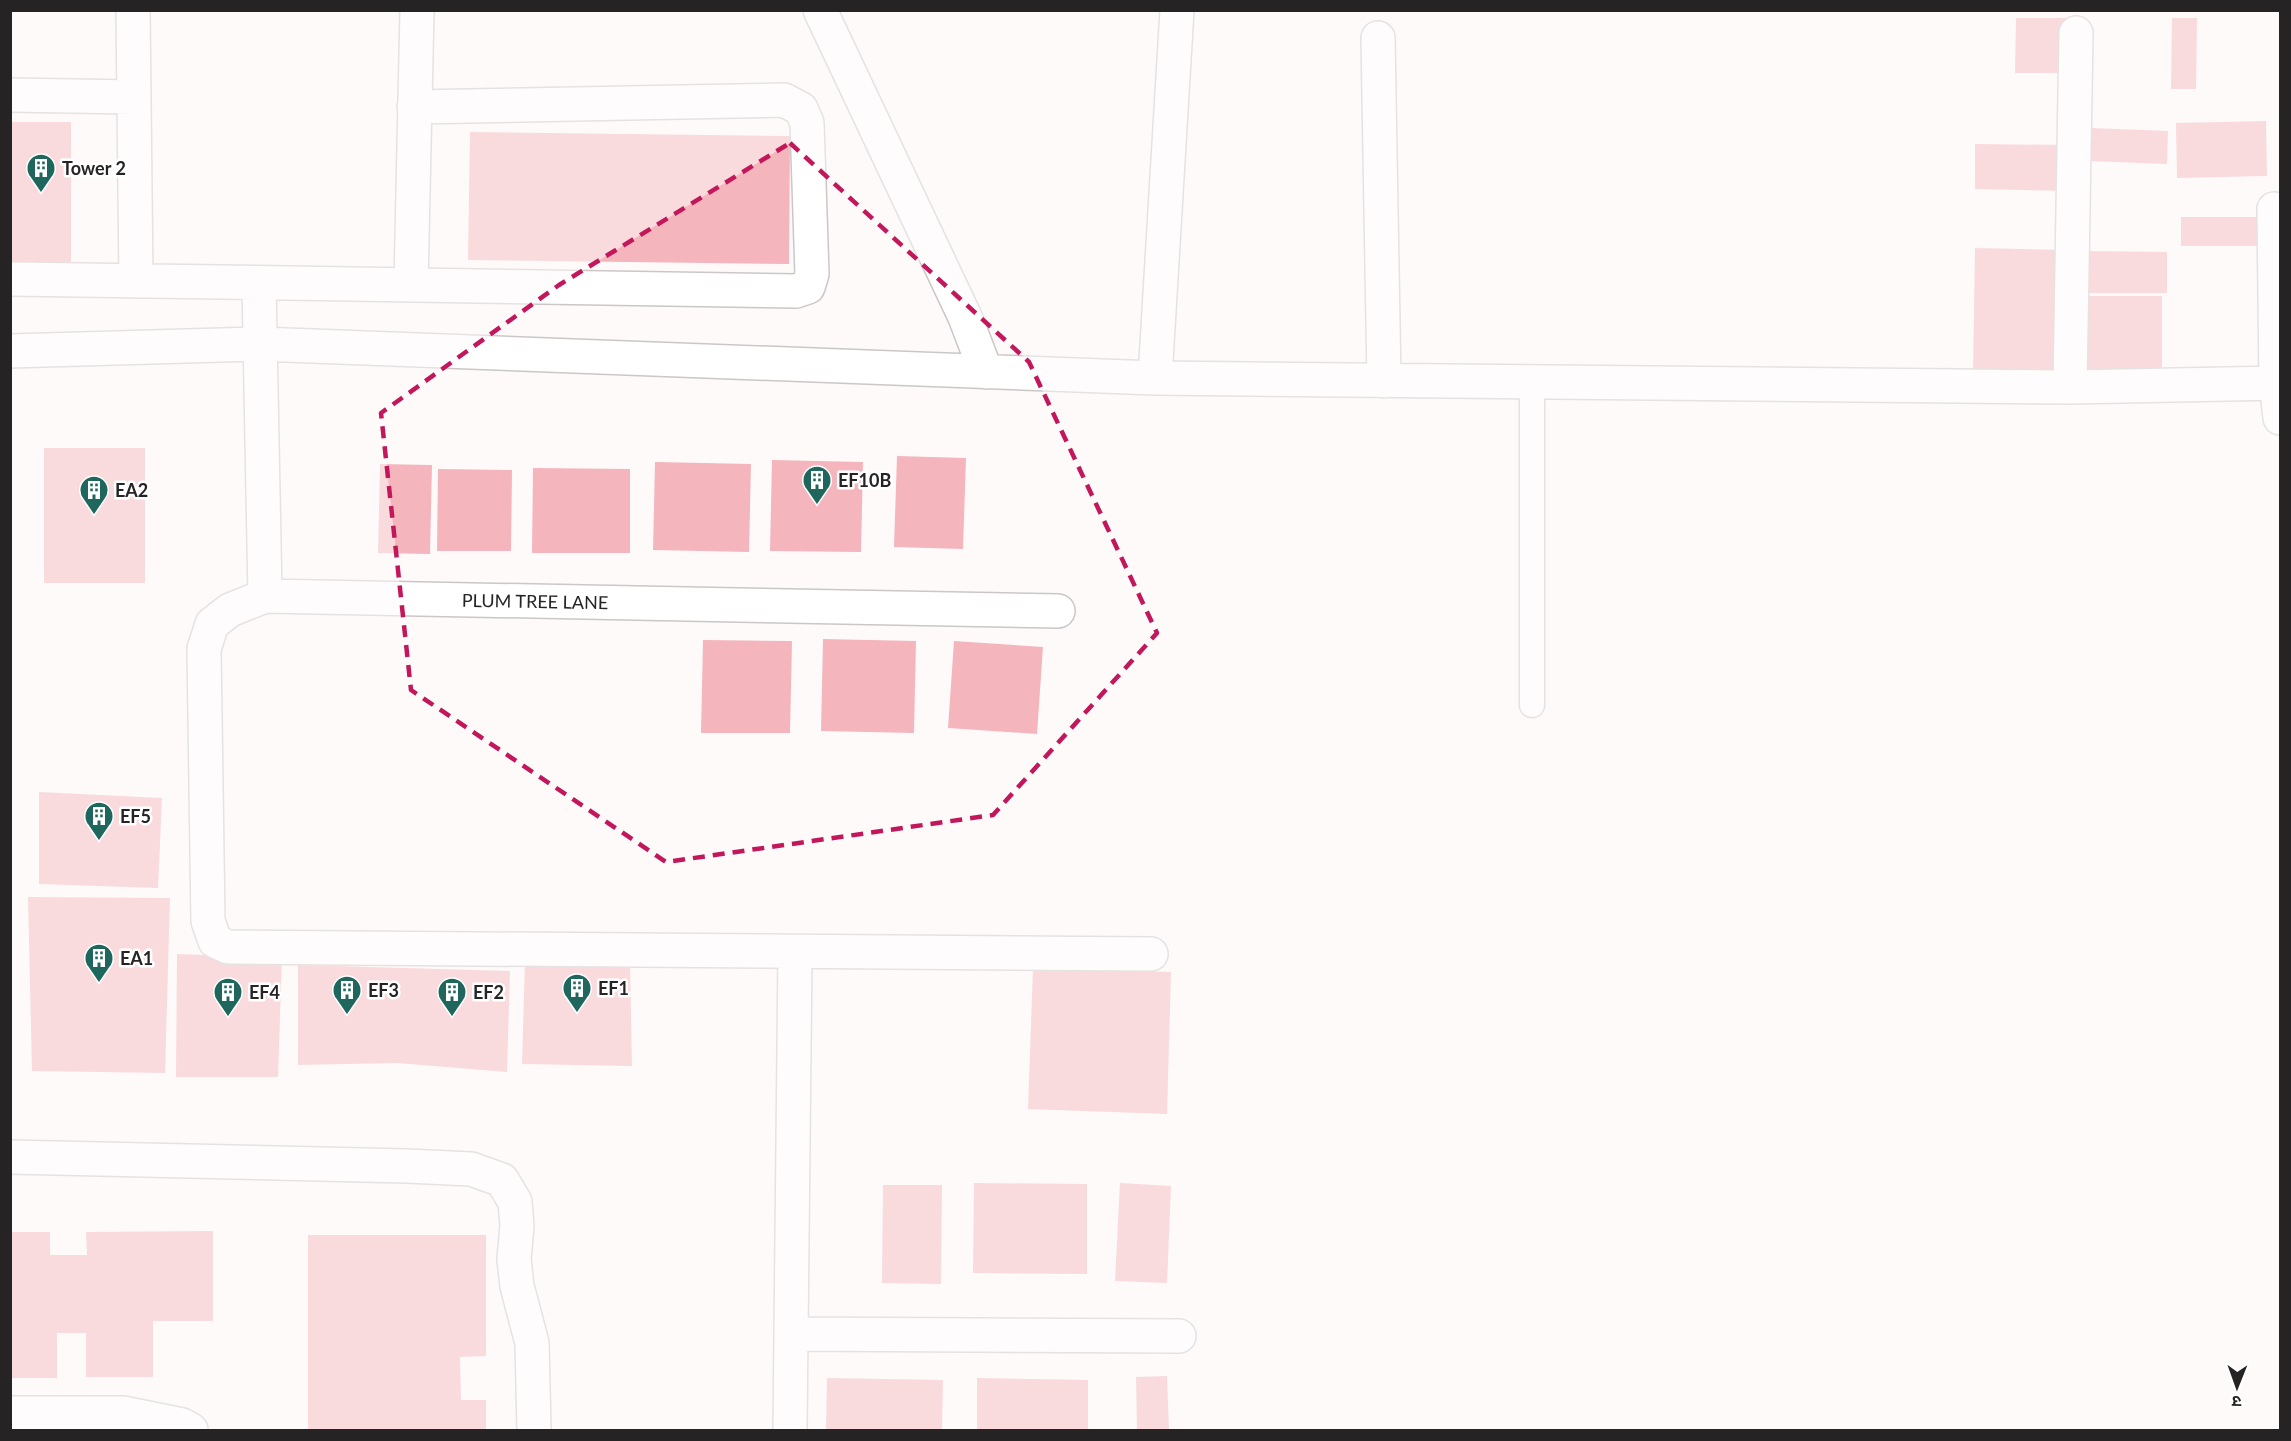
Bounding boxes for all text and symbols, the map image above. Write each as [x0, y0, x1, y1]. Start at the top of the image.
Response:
building icon: Tower 2 [25, 152, 57, 194]
place label: Tower 2 [62, 157, 126, 179]
building icon: EF10B [801, 464, 833, 506]
place label: EF10B [838, 469, 891, 491]
building icon: EA2 [78, 474, 110, 516]
place label: EA2 [115, 479, 148, 501]
street label: PLUM TREE LANE [462, 589, 608, 613]
building icon: EF5 [83, 800, 115, 842]
place label: EF5 [120, 805, 151, 827]
building icon: EA1 [83, 942, 115, 984]
place label: EA1 [120, 947, 153, 969]
building icon: EF1 [561, 972, 593, 1014]
building icon: EF3 [331, 974, 363, 1016]
building icon: EF4 [212, 976, 244, 1018]
building icon: EF2 [436, 976, 468, 1018]
place label: EF1 [598, 977, 629, 999]
place label: EF3 [368, 979, 399, 1001]
place label: EF4 [249, 981, 280, 1003]
place label: EF2 [473, 981, 504, 1003]
north arrow [2207, 1357, 2267, 1417]
text: उ [2231, 1393, 2242, 1412]

